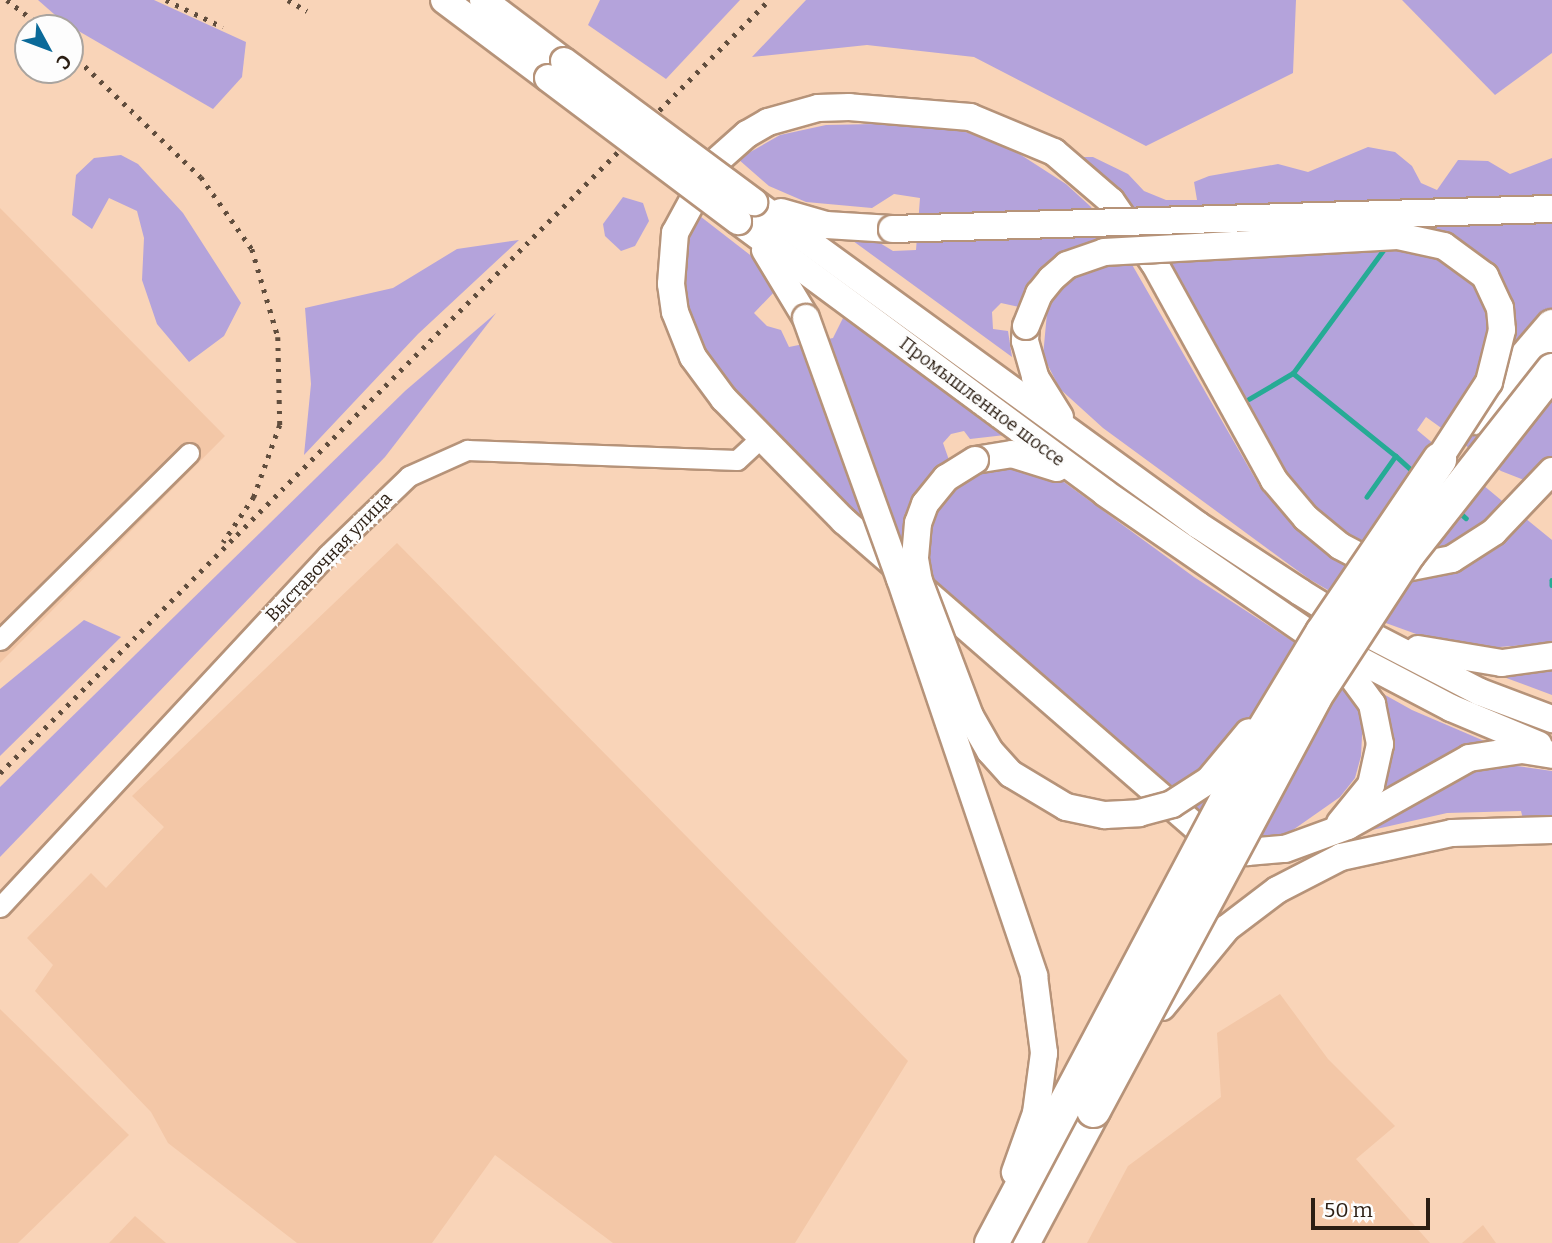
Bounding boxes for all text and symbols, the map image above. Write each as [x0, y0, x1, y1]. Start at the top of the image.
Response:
north arrow [14, 14, 84, 84]
text: С [51, 50, 76, 74]
street label: Промышленное шоссе [895, 333, 1069, 471]
street label: Выставочная улица [261, 488, 397, 626]
scale bar [1314, 1184, 1433, 1228]
text: 50 m [1324, 1197, 1373, 1223]

